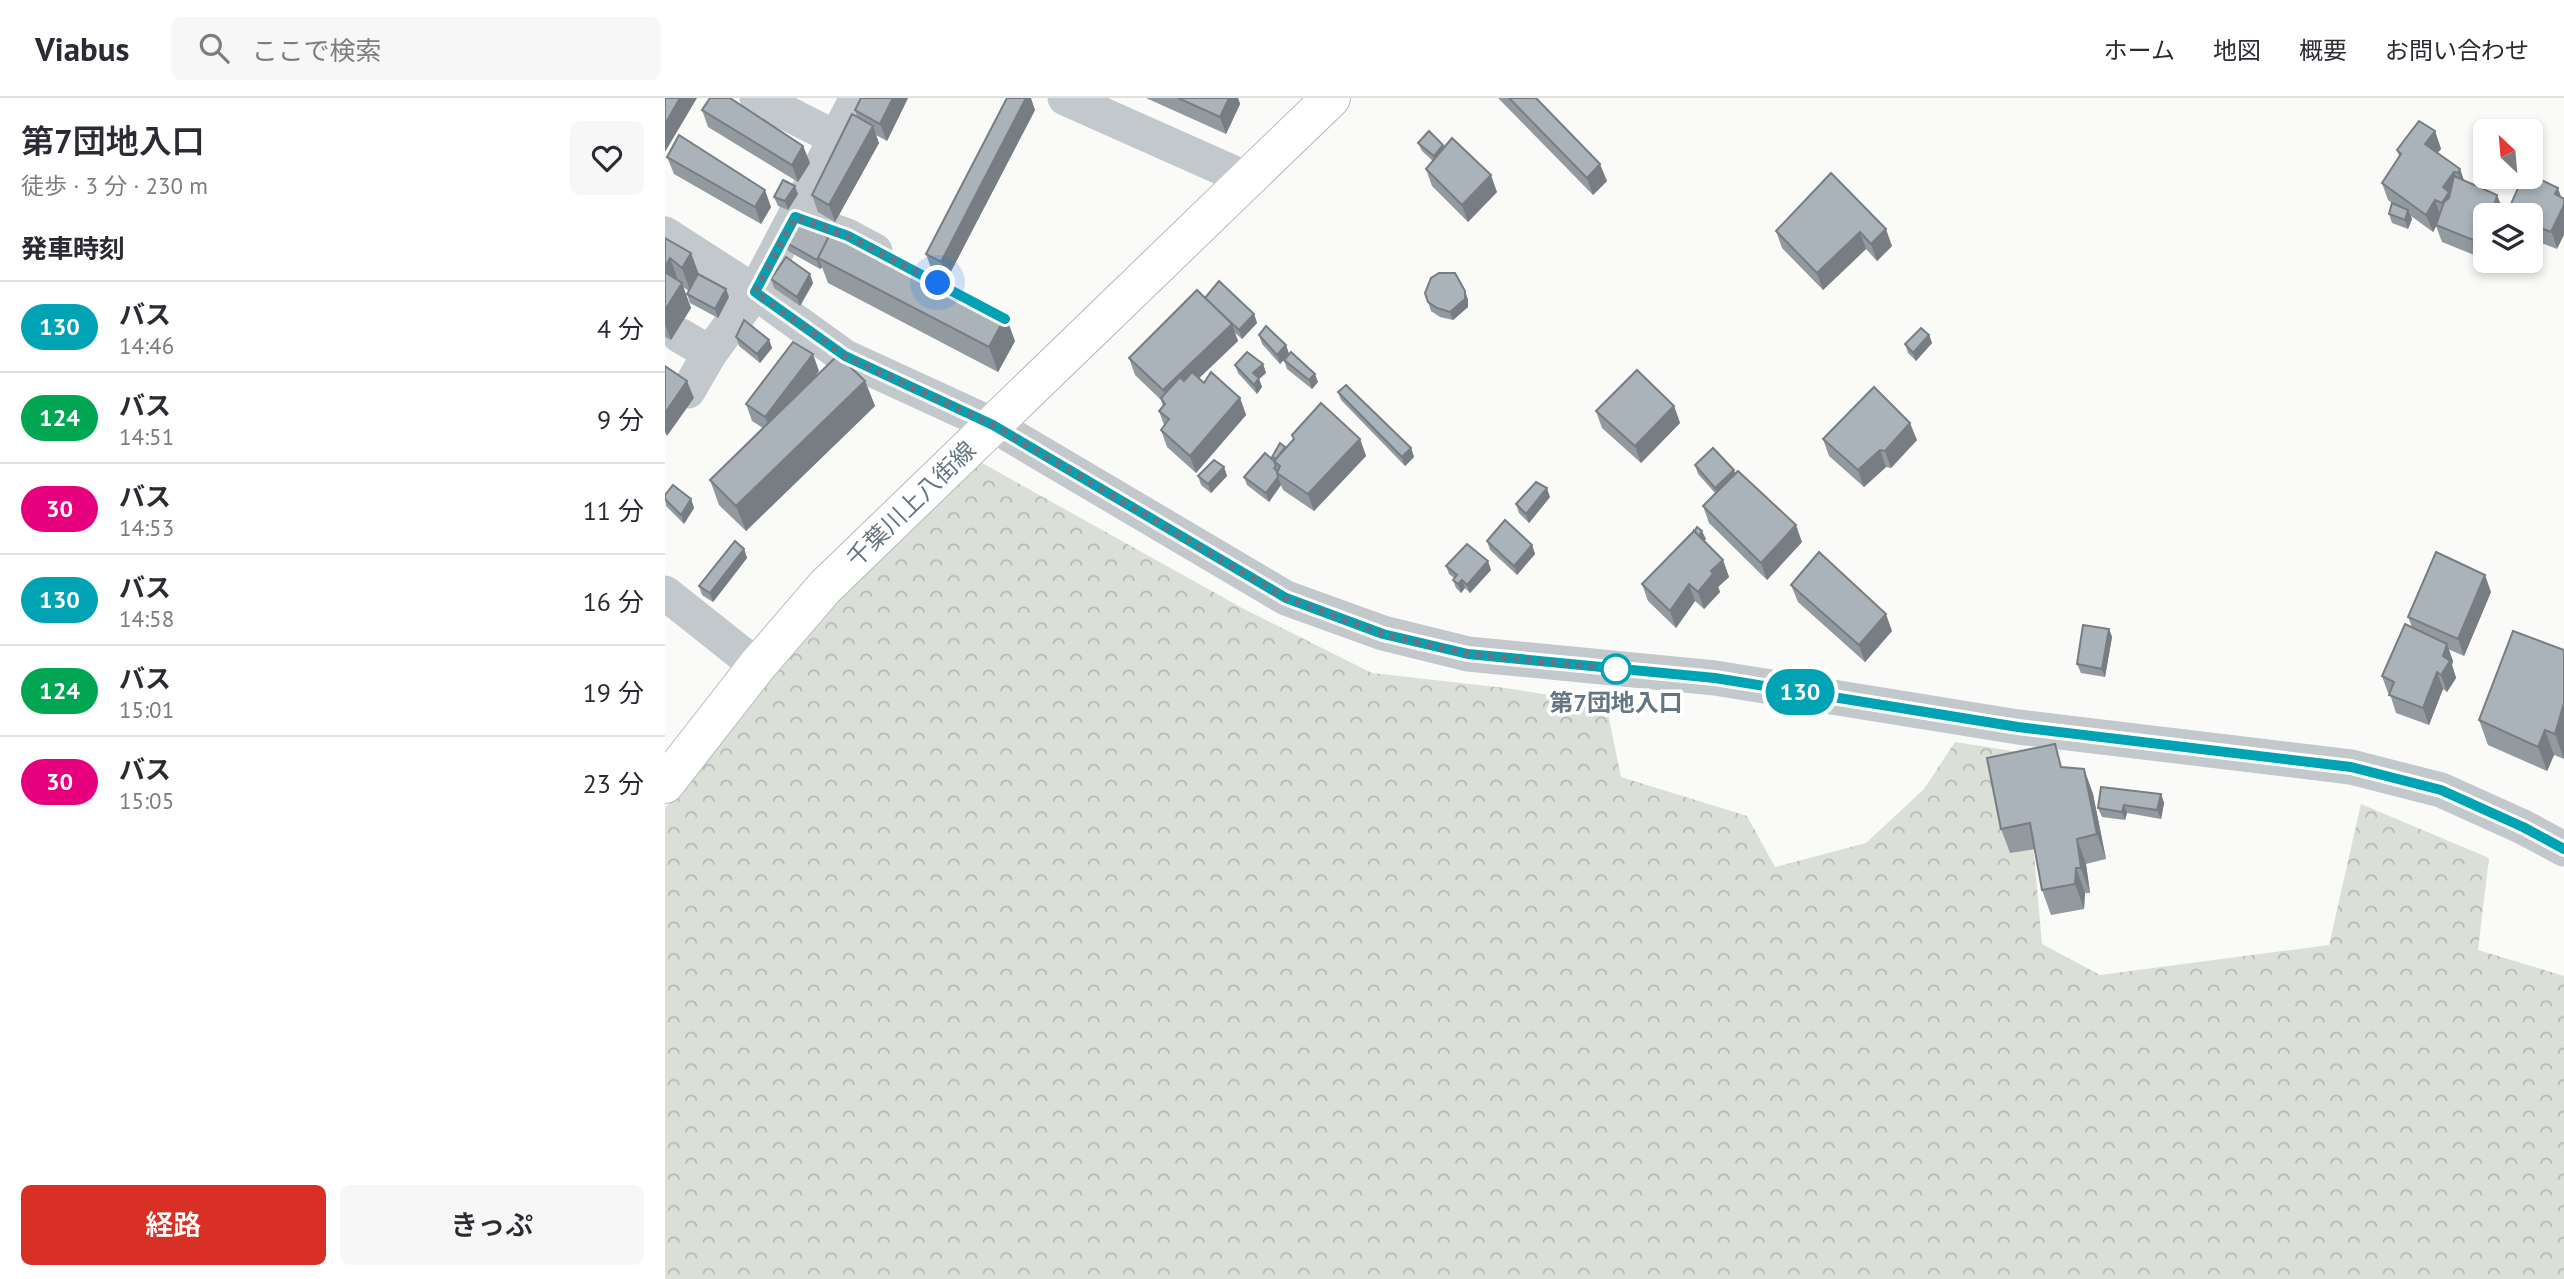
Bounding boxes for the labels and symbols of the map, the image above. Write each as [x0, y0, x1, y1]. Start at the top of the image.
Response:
north arrow [2473, 119, 2543, 189]
your location [920, 265, 955, 300]
street label: 千葉川上八街線 [840, 434, 982, 574]
marker: 第7団地入口 [1601, 654, 1631, 684]
line badge: 130 [1760, 669, 1840, 715]
place label: 第7団地入口 [1549, 687, 1683, 718]

